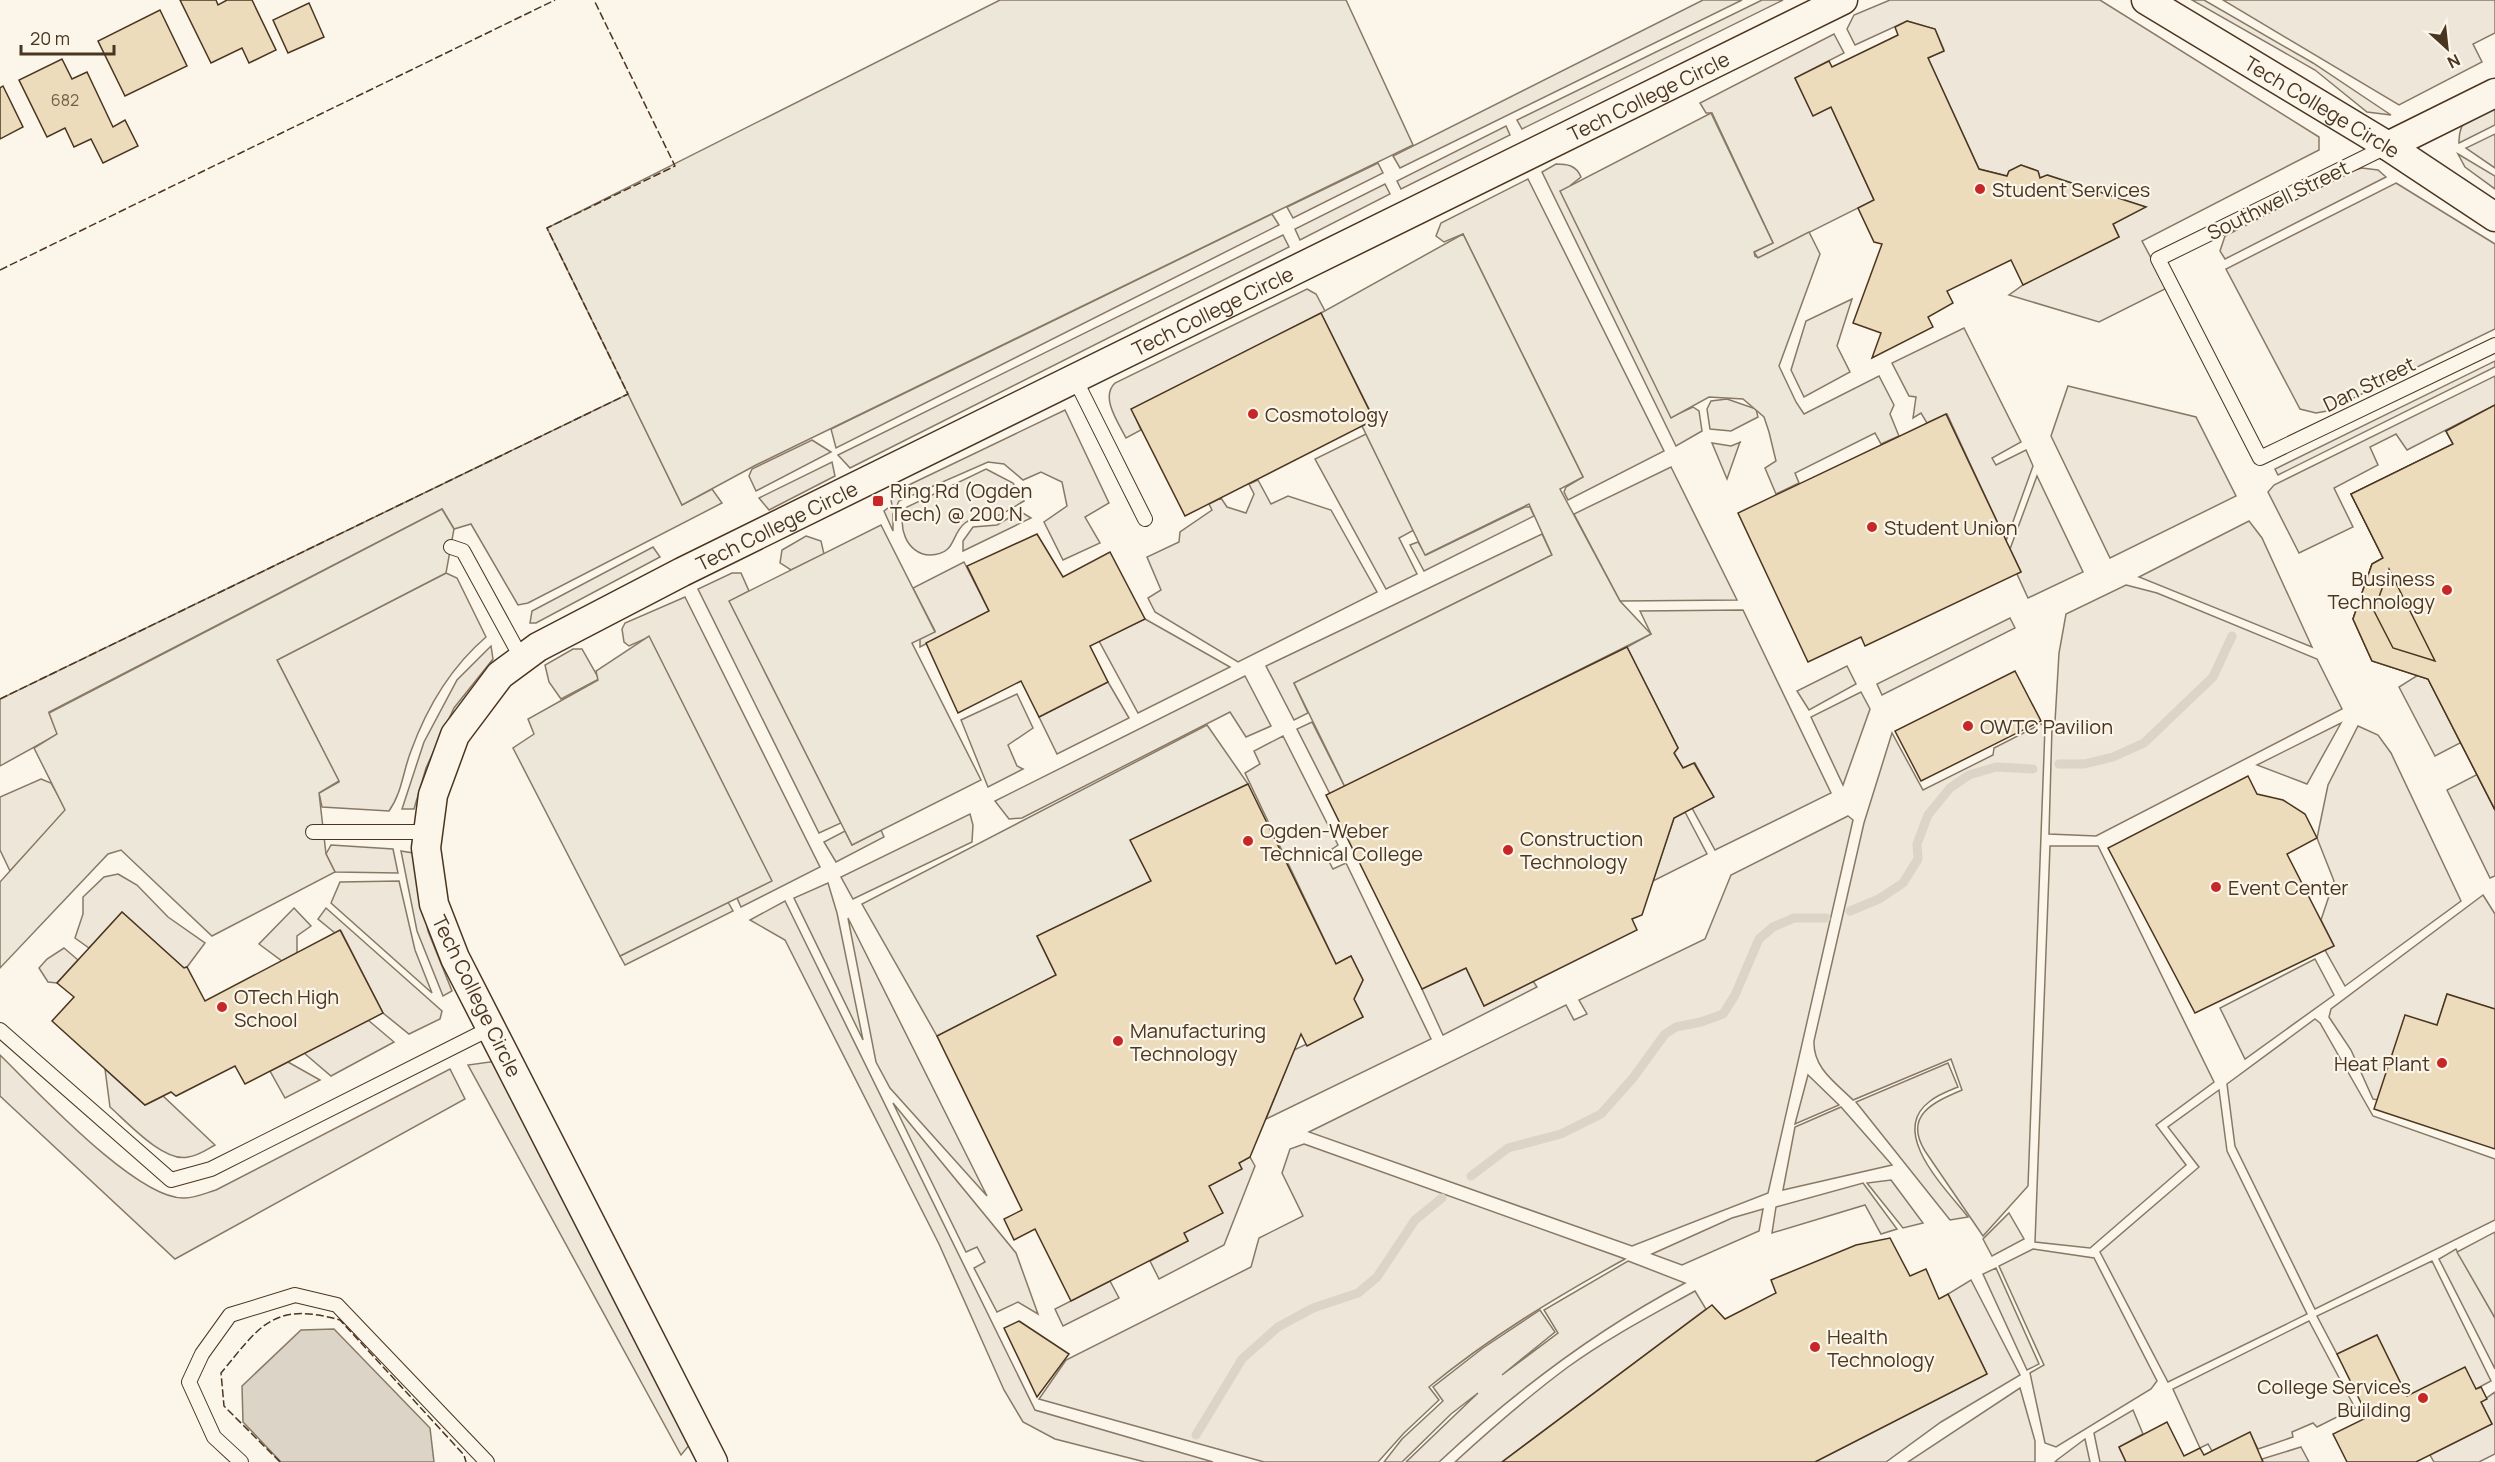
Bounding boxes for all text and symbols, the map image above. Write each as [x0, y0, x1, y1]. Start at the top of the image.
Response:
scale bar [21, 18, 114, 56]
north arrow [2417, 18, 2477, 78]
text: 20 m [30, 26, 70, 50]
street label: Tech College Circle [1563, 45, 1734, 147]
street label: Tech College Circle [2240, 49, 2405, 164]
text: N [2444, 49, 2464, 74]
house number: 682 [51, 89, 79, 111]
street label: Southwell Street [2203, 154, 2353, 246]
place label: Student Services [1992, 176, 2150, 203]
marker: Student Services [1973, 182, 1987, 196]
street label: Tech College Circle [1127, 259, 1298, 362]
street label: Dan Street [2319, 350, 2419, 418]
place label: Cosmotology [1265, 401, 1389, 428]
marker: Cosmotology [1246, 407, 1260, 421]
street label: Tech College Circle [691, 474, 862, 577]
place label: Ring Rd (Ogden Tech) @ 200 N [890, 477, 1032, 527]
marker: Ring Rd (Ogden Tech) @ 200 N [871, 494, 885, 508]
place label: Student Union [1884, 514, 2018, 541]
marker: Student Union [1865, 520, 1879, 534]
place label: Business Technology [2327, 565, 2435, 615]
marker: Business Technology [2440, 583, 2454, 597]
place label: OWTC Pavilion [1980, 713, 2113, 740]
marker: OWTC Pavilion [1961, 719, 1975, 733]
place label: Ogden-Weber Technical College [1260, 817, 1423, 867]
place label: Construction Technology [1520, 825, 1643, 875]
marker: Ogden-Weber Technical College [1241, 834, 1255, 848]
marker: Construction Technology [1501, 843, 1515, 857]
place label: Event Center [2228, 874, 2349, 901]
marker: Event Center [2209, 880, 2223, 894]
street label: Tech College Circle [426, 911, 528, 1081]
place label: OTech High School [234, 983, 339, 1033]
marker: OTech High School [215, 1000, 229, 1014]
place label: Manufacturing Technology [1130, 1017, 1266, 1067]
marker: Manufacturing Technology [1111, 1034, 1125, 1048]
place label: Heat Plant [2334, 1050, 2430, 1077]
marker: Heat Plant [2435, 1056, 2449, 1070]
place label: Health Technology [1827, 1323, 1935, 1373]
marker: Health Technology [1808, 1340, 1822, 1354]
place label: College Services Building [2257, 1373, 2411, 1423]
marker: College Services Building [2416, 1391, 2430, 1405]

